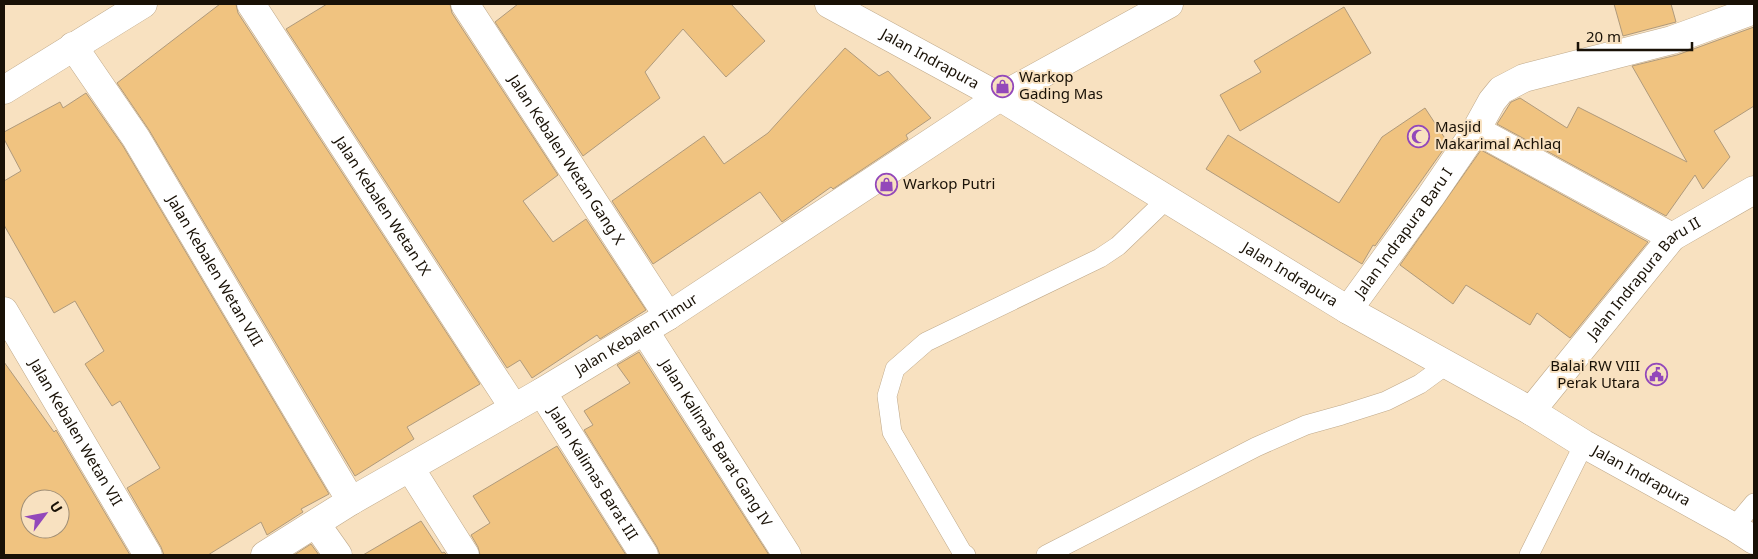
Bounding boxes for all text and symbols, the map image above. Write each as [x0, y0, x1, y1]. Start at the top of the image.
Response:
scale bar [1578, 20, 1692, 52]
street label: Jalan Indrapura [876, 22, 983, 93]
text: 20 m [1586, 26, 1621, 46]
place label: Warkop Gading Mas [1019, 66, 1103, 103]
street label: Jalan Kebalen Wetan Gang X [504, 69, 630, 248]
shop icon: Warkop Gading Mas [991, 74, 1015, 98]
place label: Masjid Makarimal Achlaq [1435, 116, 1561, 153]
mosque icon: Masjid Makarimal Achlaq [1407, 124, 1431, 148]
street label: Jalan Kebalen Wetan IX [330, 130, 436, 279]
street label: Jalan Indrapura Baru I [1348, 164, 1456, 303]
shop icon: Warkop Putri [875, 172, 899, 196]
place label: Warkop Putri [903, 173, 995, 193]
street label: Jalan Kebalen Wetan VIII [162, 189, 268, 350]
street label: Jalan Indrapura Baru II [1581, 212, 1704, 345]
street label: Jalan Indrapura [1237, 236, 1342, 311]
street label: Jalan Kebalen Timur [569, 288, 701, 380]
street label: Jalan Kebalen Wetan VII [24, 353, 128, 509]
street label: Jalan Kalimas Barat Gang IV [655, 353, 777, 530]
place label: Balai RW VIII Perak Utara [1550, 355, 1640, 392]
public building icon: Balai RW VIII Perak Utara [1644, 363, 1668, 387]
street label: Jalan Kalimas Barat III [543, 401, 643, 543]
street label: Jalan Indrapura [1588, 439, 1694, 510]
north arrow [20, 489, 70, 539]
text: U [46, 497, 67, 516]

